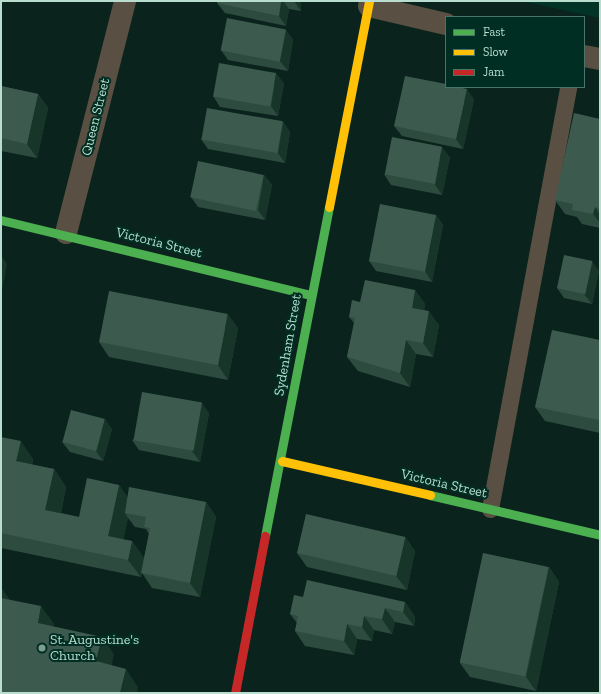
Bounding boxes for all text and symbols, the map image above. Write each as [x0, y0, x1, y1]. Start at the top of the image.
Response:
legend [445, 16, 585, 88]
text: Fast [483, 25, 505, 39]
text: Slow [483, 45, 508, 59]
text: Jam [483, 65, 504, 79]
street label: Queen Street [78, 76, 114, 158]
street label: Victoria Street [114, 224, 204, 262]
street label: Sydenham Street [271, 293, 305, 397]
street label: Victoria Street [399, 466, 489, 502]
place label: St. Augustine's Church [50, 632, 140, 664]
marker: St. Augustine's Church [37, 643, 47, 653]

